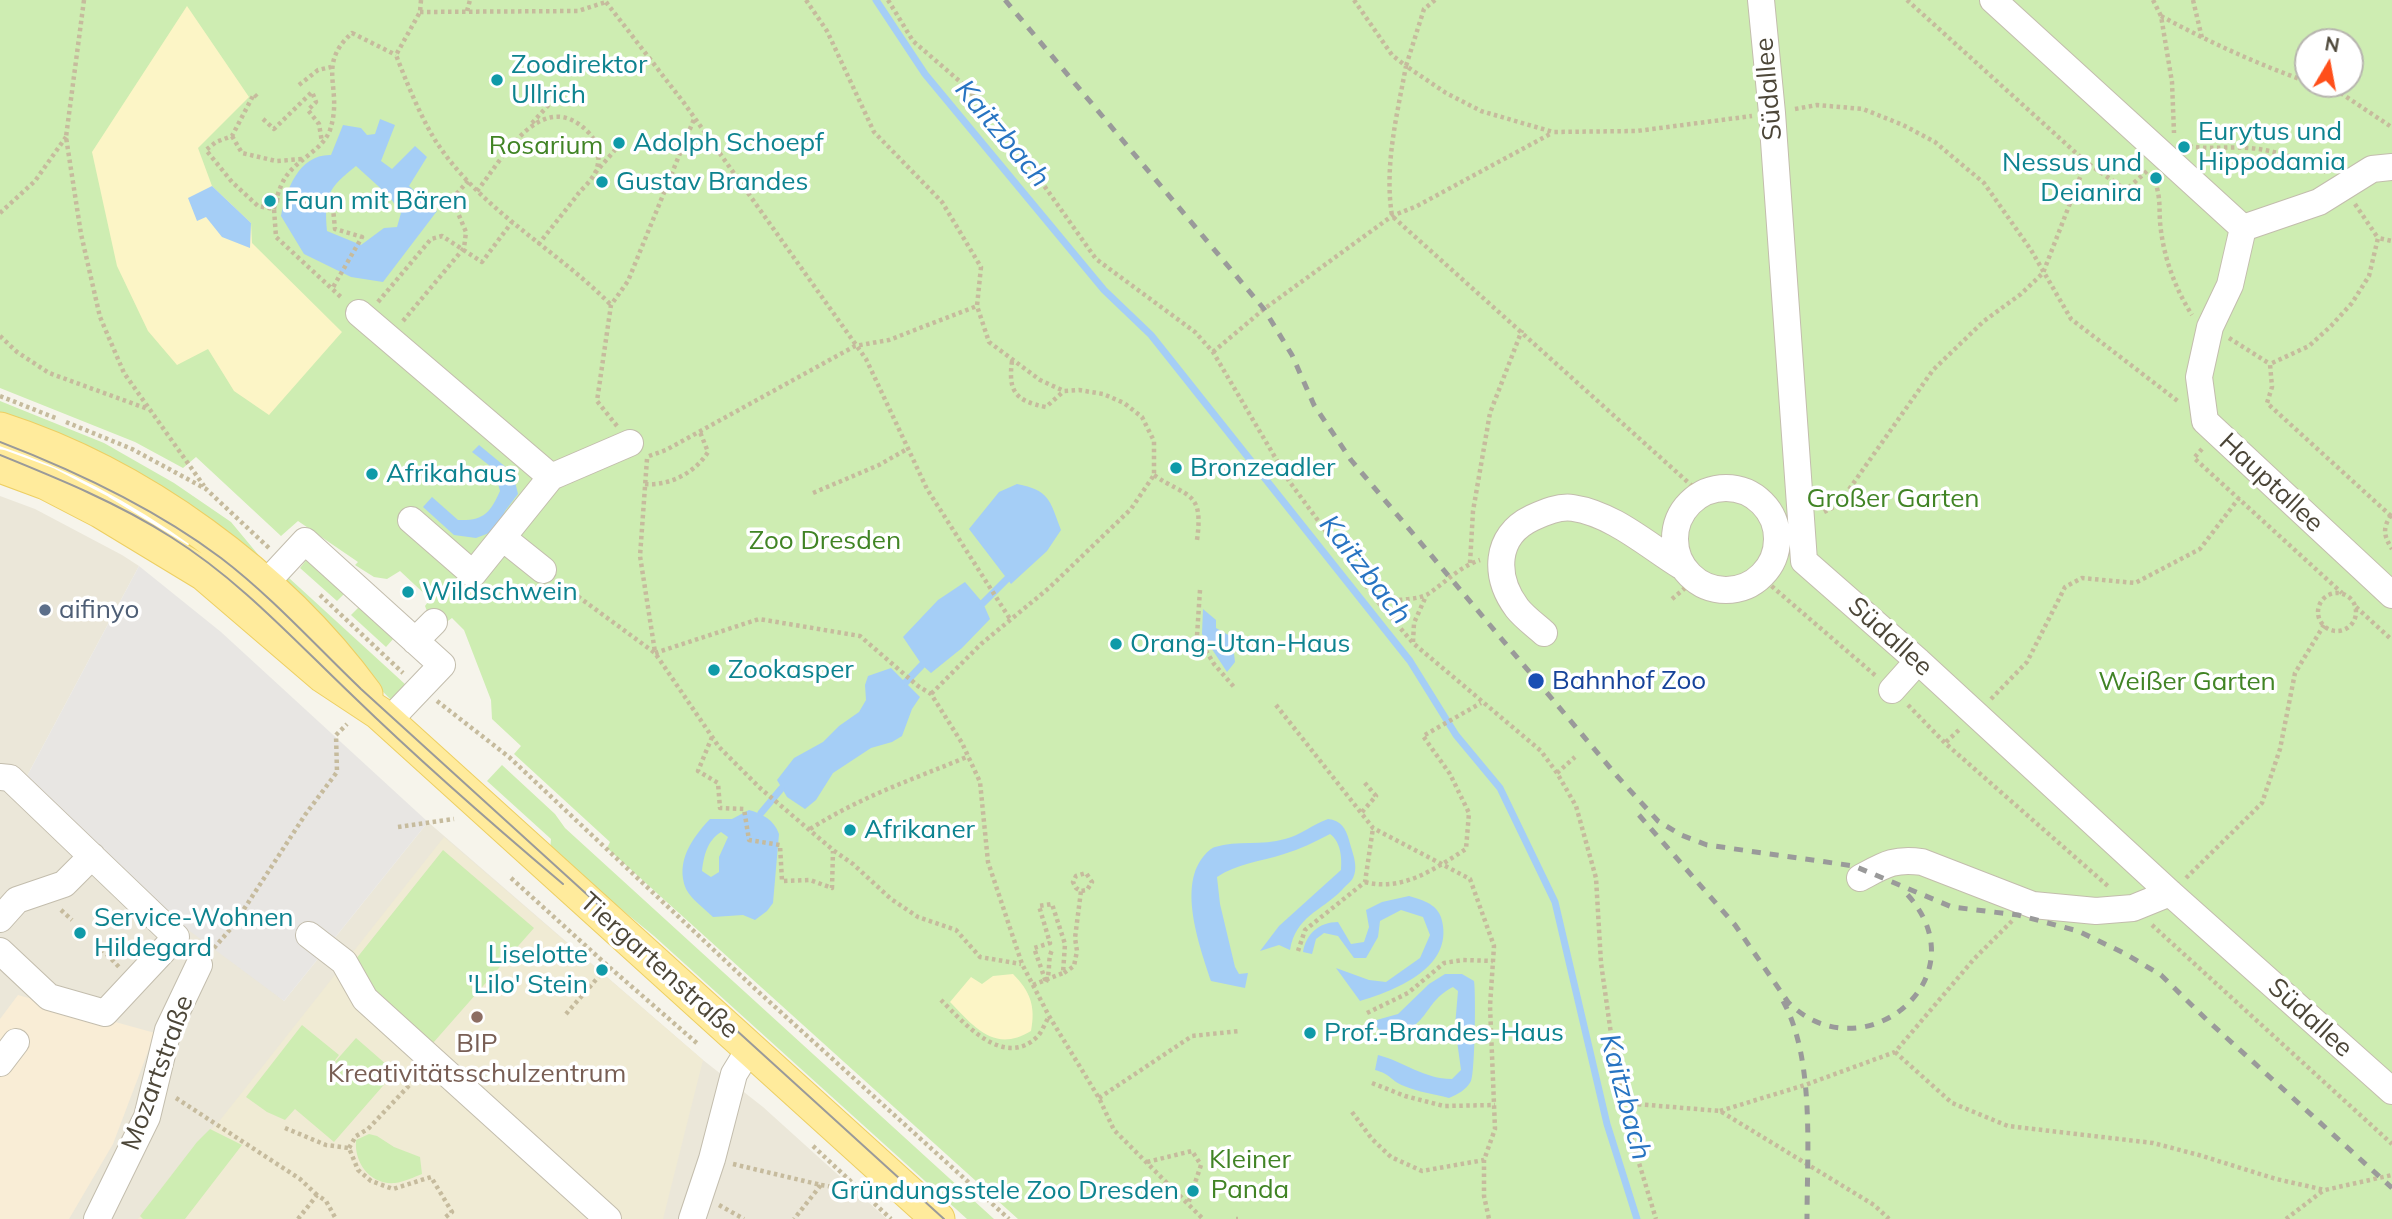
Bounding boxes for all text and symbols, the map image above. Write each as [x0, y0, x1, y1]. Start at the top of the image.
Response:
north arrow [2294, 28, 2364, 98]
text: N [2323, 31, 2341, 57]
street label: Südallee [1749, 36, 1789, 142]
place label: Zoodirektor Ullrich [511, 49, 647, 110]
marker: Zoodirektor Ullrich [489, 72, 505, 88]
water label: Kaitzbach [948, 74, 1056, 194]
place label: Eurytus und Hippodamia [2198, 116, 2346, 178]
place label: Adolph Schoepf [633, 127, 824, 159]
park label: Rosarium [489, 130, 603, 162]
marker: Adolph Schoepf [611, 135, 627, 151]
marker: Eurytus und Hippodamia [2176, 139, 2192, 155]
place label: Nessus und Deianira [2002, 147, 2142, 208]
place label: Gustav Brandes [616, 166, 808, 198]
marker: Nessus und Deianira [2148, 170, 2164, 186]
marker: Gustav Brandes [594, 174, 610, 190]
place label: Faun mit Bären [284, 185, 468, 217]
marker: Faun mit Bären [262, 193, 278, 209]
street label: Hauptallee [2212, 427, 2330, 539]
place label: Bronzeadler [1190, 452, 1335, 484]
place label: Afrikahaus [386, 458, 517, 490]
marker: Bronzeadler [1168, 460, 1184, 476]
marker: Afrikahaus [364, 466, 380, 482]
park label: Großer Garten [1806, 483, 1980, 515]
water label: Kaitzbach [1312, 509, 1418, 631]
park label: Zoo Dresden [749, 525, 901, 557]
place label: Wildschwein [422, 576, 578, 608]
marker: Wildschwein [400, 584, 416, 600]
street label: Südallee [1841, 591, 1939, 683]
place label: aifinyo [59, 594, 139, 626]
marker: aifinyo [37, 602, 53, 618]
place label: Orang-Utan-Haus [1130, 628, 1350, 660]
marker: Orang-Utan-Haus [1108, 636, 1124, 652]
place label: Zookasper [728, 654, 854, 686]
marker: Zookasper [706, 662, 722, 678]
place label: Bahnhof Zoo [1552, 665, 1706, 697]
park label: Weißer Garten [2098, 666, 2276, 698]
marker: Bahnhof Zoo [1526, 671, 1546, 691]
place label: Afrikaner [864, 814, 975, 846]
marker: Afrikaner [842, 822, 858, 838]
street label: Tiergartenstraße [573, 887, 745, 1045]
place label: Service-Wohnen Hildegard [94, 902, 294, 964]
marker: Service-Wohnen Hildegard [72, 925, 88, 941]
place label: Liselotte 'Lilo' Stein [468, 939, 588, 1000]
marker: Liselotte 'Lilo' Stein [594, 962, 610, 978]
street label: Südallee [2261, 972, 2359, 1064]
street label: Mozartstraße [116, 991, 200, 1155]
marker: BIP Kreativitätsschulzentrum [469, 1009, 485, 1025]
place label: Prof.-Brandes-Haus [1324, 1017, 1564, 1049]
marker: Prof.-Brandes-Haus [1302, 1025, 1318, 1041]
place label: BIP Kreativitätsschulzentrum [328, 1028, 626, 1090]
water label: Kaitzbach [1592, 1030, 1658, 1164]
park label: Kleiner Panda [1209, 1144, 1291, 1206]
place label: Gründungsstele Zoo Dresden [831, 1175, 1179, 1207]
marker: Gründungsstele Zoo Dresden [1185, 1183, 1201, 1199]

